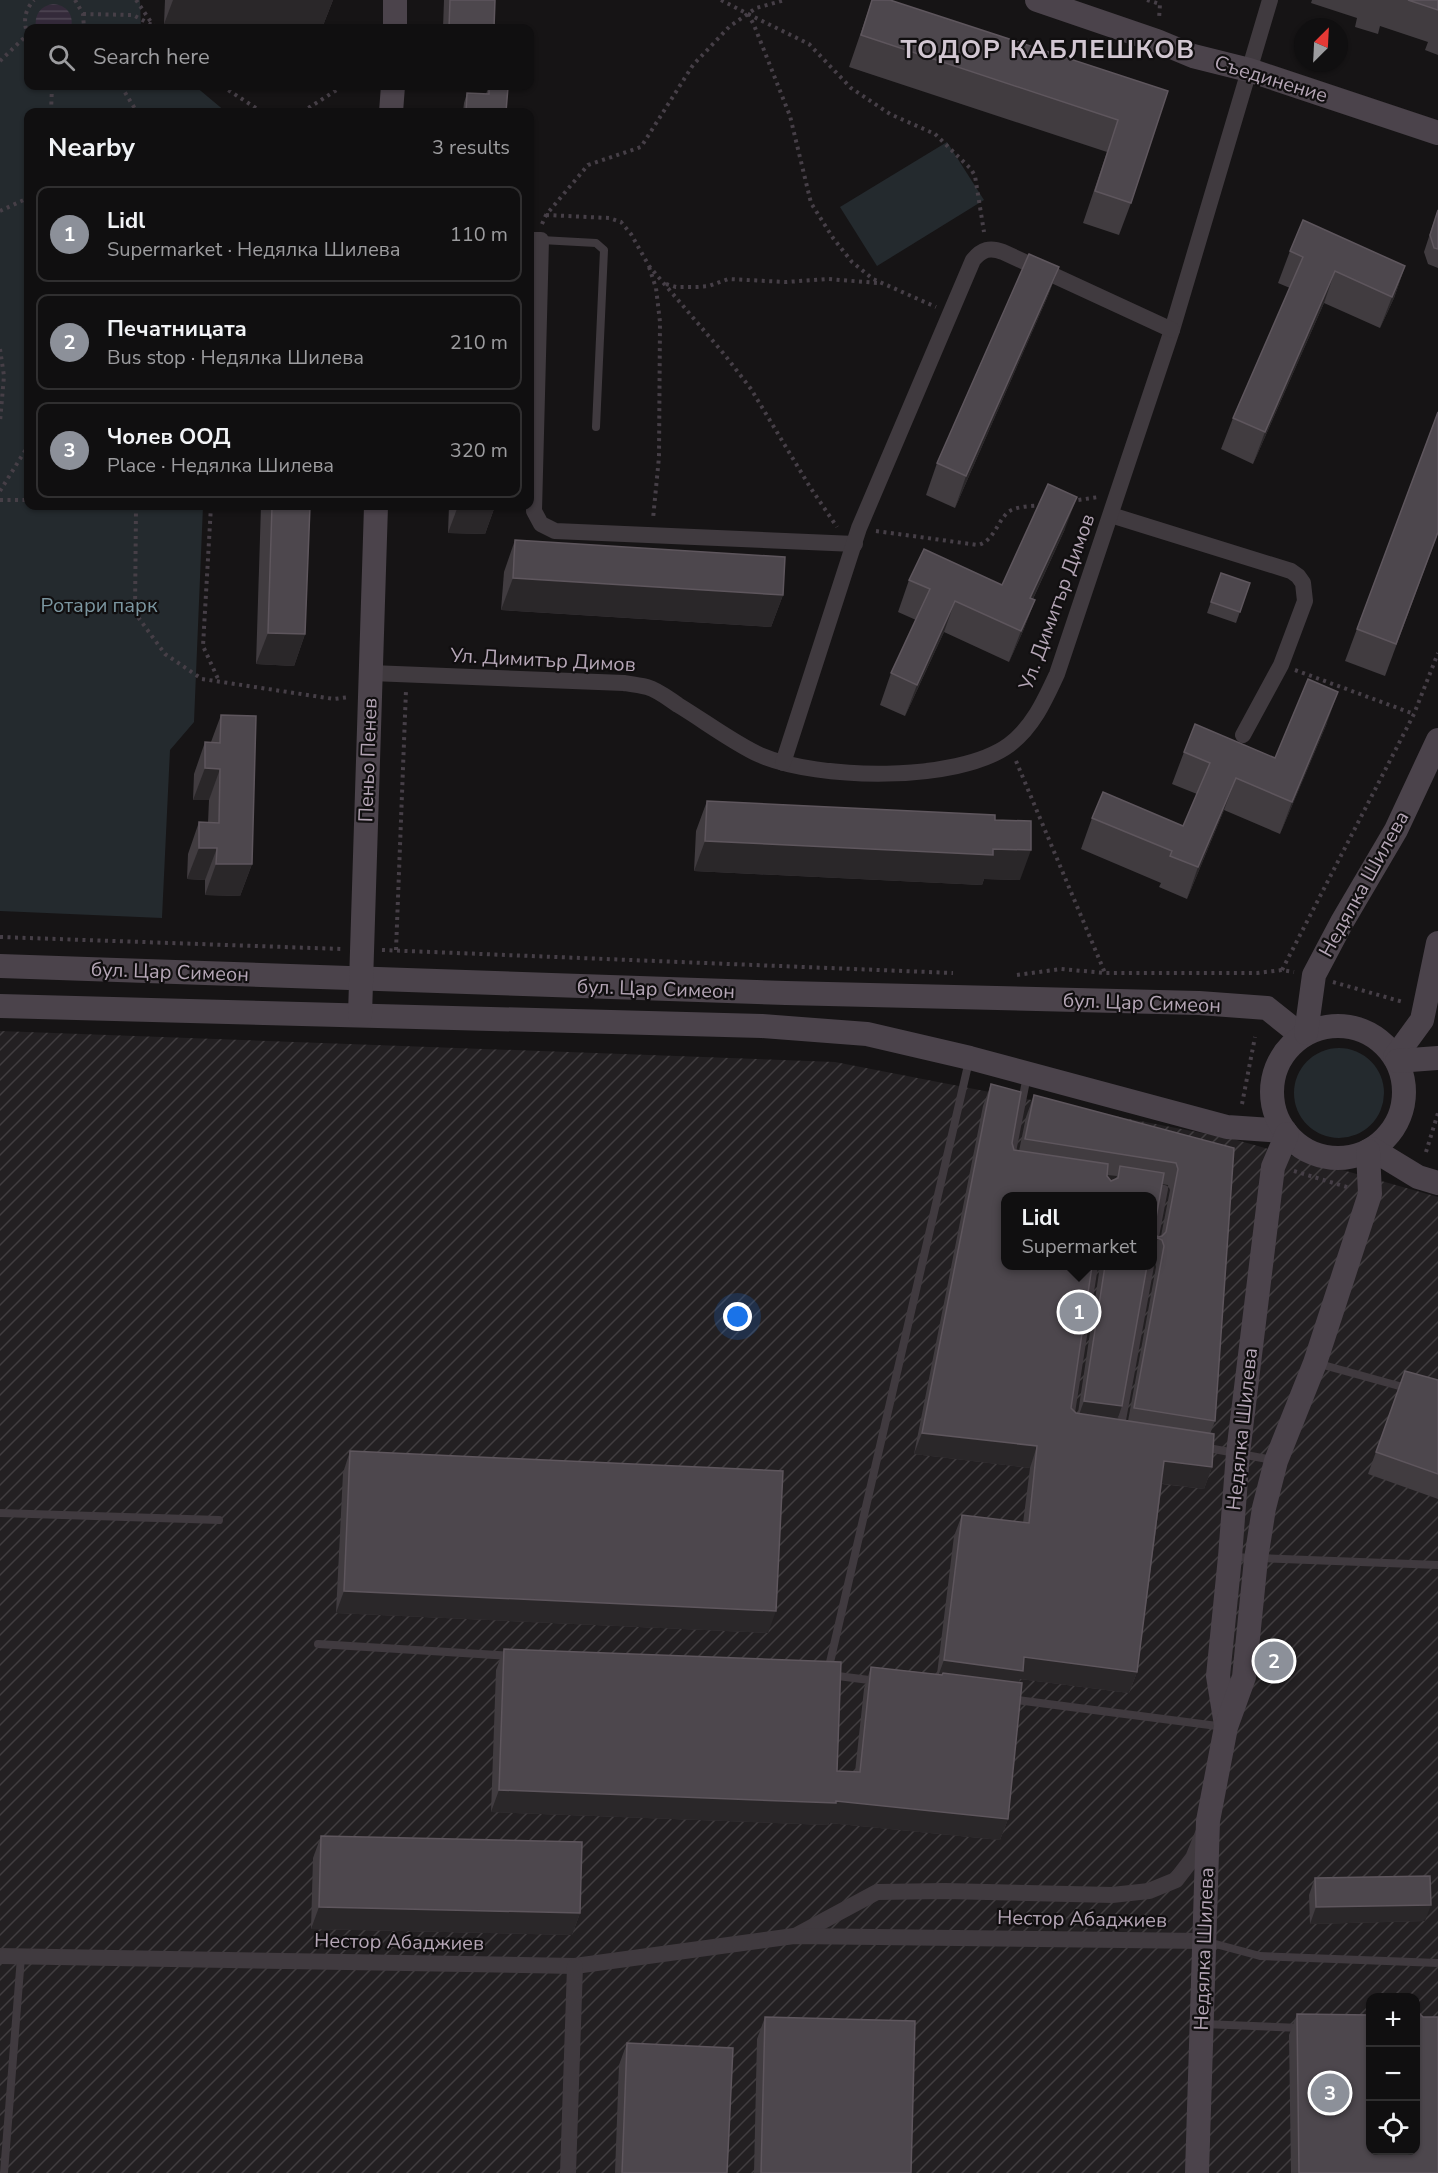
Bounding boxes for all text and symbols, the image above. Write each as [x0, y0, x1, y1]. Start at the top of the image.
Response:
north arrow [1294, 18, 1348, 72]
search box [24, 24, 534, 90]
district label: ТОДОР КАБЛЕШКОВ [900, 32, 1196, 67]
icon: search [45, 41, 78, 74]
text: Search here [93, 42, 210, 72]
street label: Съединение [1211, 49, 1331, 109]
text: Nearby [48, 130, 135, 165]
text: 3 results [432, 134, 510, 161]
text: Lidl [107, 206, 145, 236]
text: 1 [64, 221, 76, 248]
text: 110 m [450, 221, 508, 248]
text: Supermarket · Недялка Шилева [107, 236, 400, 263]
text: Печатницата [107, 314, 247, 344]
text: 2 [64, 329, 76, 356]
text: 210 m [450, 329, 508, 356]
text: Bus stop · Недялка Шилева [107, 344, 364, 371]
text: Чолев ООД [107, 422, 231, 452]
text: 3 [64, 437, 76, 464]
text: 320 m [450, 437, 508, 464]
text: Place · Недялка Шилева [107, 452, 334, 479]
street label: Ул. Димитър Димов [1012, 510, 1101, 695]
park label: Ротари парк [41, 592, 158, 619]
street label: Ул. Димитър Димов [449, 642, 636, 678]
street label: Пеньо Пенев [352, 697, 384, 823]
street label: Недялка Шилева [1313, 806, 1415, 962]
street label: бул. Цар Симеон [91, 956, 249, 988]
street label: бул. Цар Симеон [577, 973, 735, 1005]
street label: бул. Цар Симеон [1063, 987, 1221, 1019]
popup [1001, 1192, 1157, 1270]
text: Lidl [1021, 1203, 1060, 1233]
text: Supermarket [1021, 1233, 1137, 1260]
pin: 1 [1060, 1290, 1098, 1334]
your location [723, 1302, 752, 1331]
street label: Недялка Шилева [1220, 1346, 1264, 1512]
pin: 2 [1254, 1638, 1294, 1684]
street label: Недялка Шилева [1188, 1867, 1220, 2031]
street label: Нестор Абаджиев [997, 1904, 1167, 1934]
street label: Нестор Абаджиев [314, 1927, 484, 1957]
map controls [1366, 1993, 1420, 2155]
button: + [1366, 1993, 1420, 2047]
button: − [1366, 2047, 1420, 2101]
pin: 3 [1310, 2070, 1350, 2116]
button: locate [1366, 2101, 1420, 2155]

